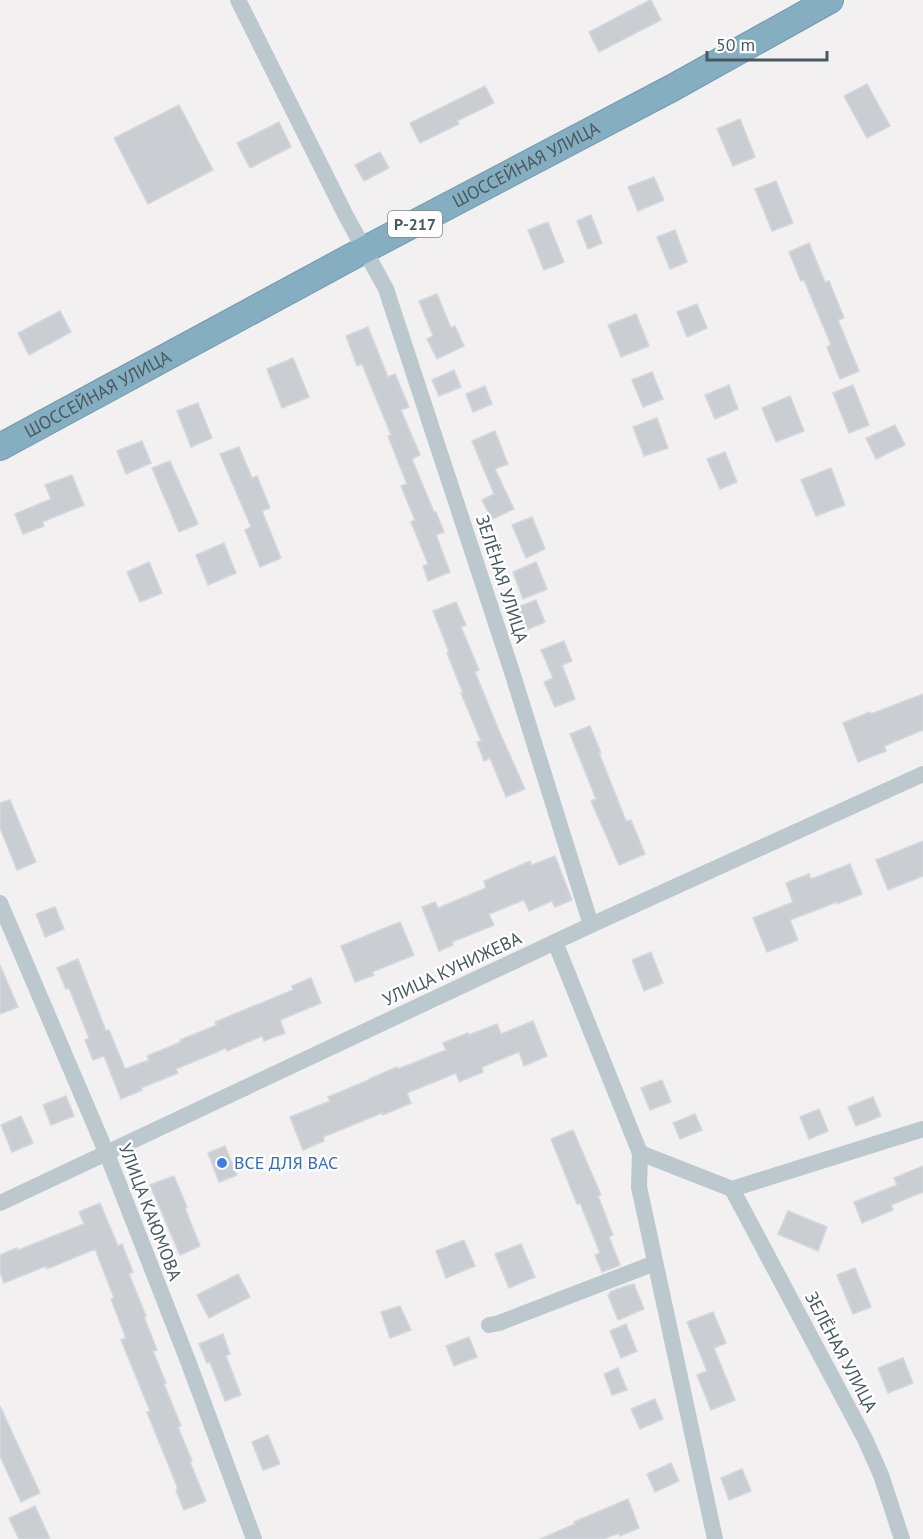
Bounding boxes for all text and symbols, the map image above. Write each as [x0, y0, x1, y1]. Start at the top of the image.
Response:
scale bar [707, 24, 827, 62]
text: 50 m [716, 33, 755, 56]
street label: ШОССЕЙНАЯ УЛИЦА [448, 116, 604, 212]
road number: Р-217 [388, 211, 442, 237]
street label: ШОССЕЙНАЯ УЛИЦА [20, 345, 175, 443]
street label: ЗЕЛЁНАЯ УЛИЦА [471, 512, 534, 646]
street label: УЛИЦА КУНИЖЕВА [379, 926, 525, 1011]
street label: УЛИЦА КАЮМОВА [114, 1140, 187, 1284]
place label: ВСЕ ДЛЯ ВАС [234, 1151, 338, 1174]
marker: ВСЕ ДЛЯ ВАС [215, 1156, 229, 1170]
street label: ЗЕЛЁНАЯ УЛИЦА [800, 1288, 883, 1416]

